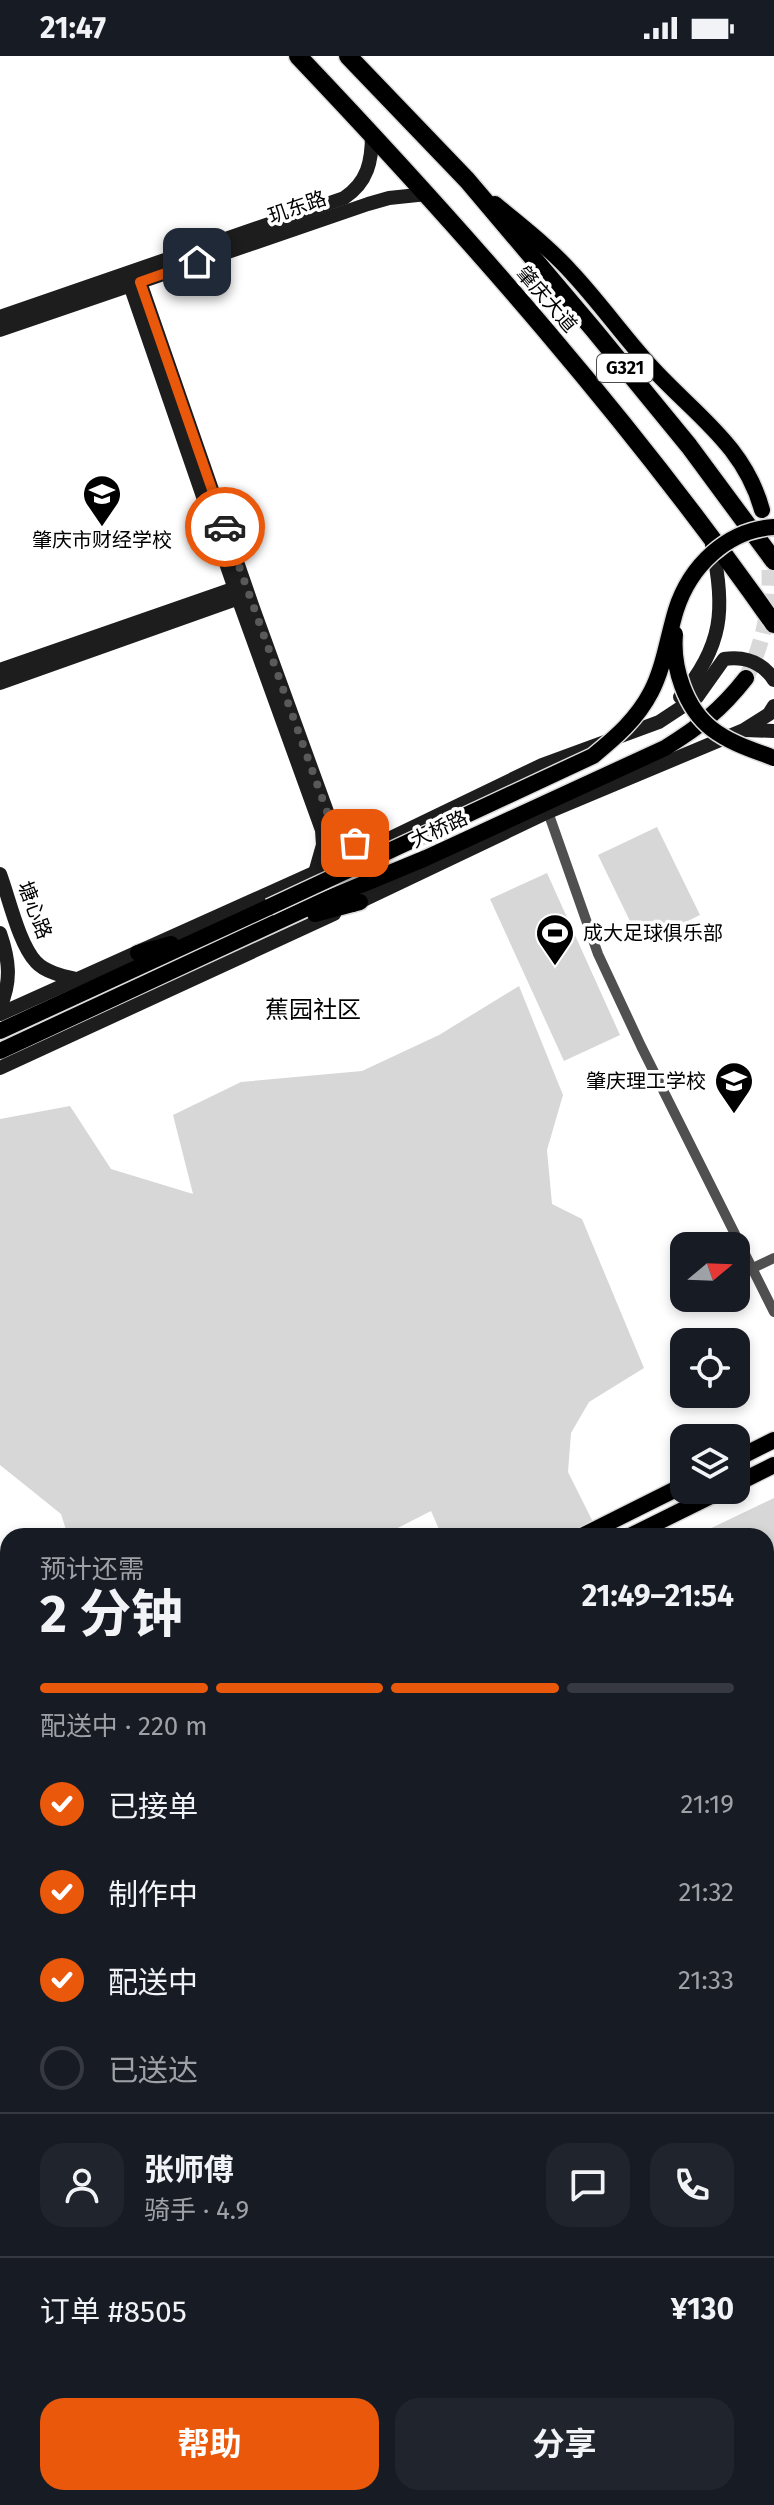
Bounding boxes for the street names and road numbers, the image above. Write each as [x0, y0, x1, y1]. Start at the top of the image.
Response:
street label: 玑东路 [265, 186, 329, 228]
street label: 肇庆大道 [512, 261, 582, 337]
road number: G321 [597, 354, 653, 382]
street label: 大桥路 [407, 805, 471, 853]
street label: 塘心路 [13, 878, 57, 942]

